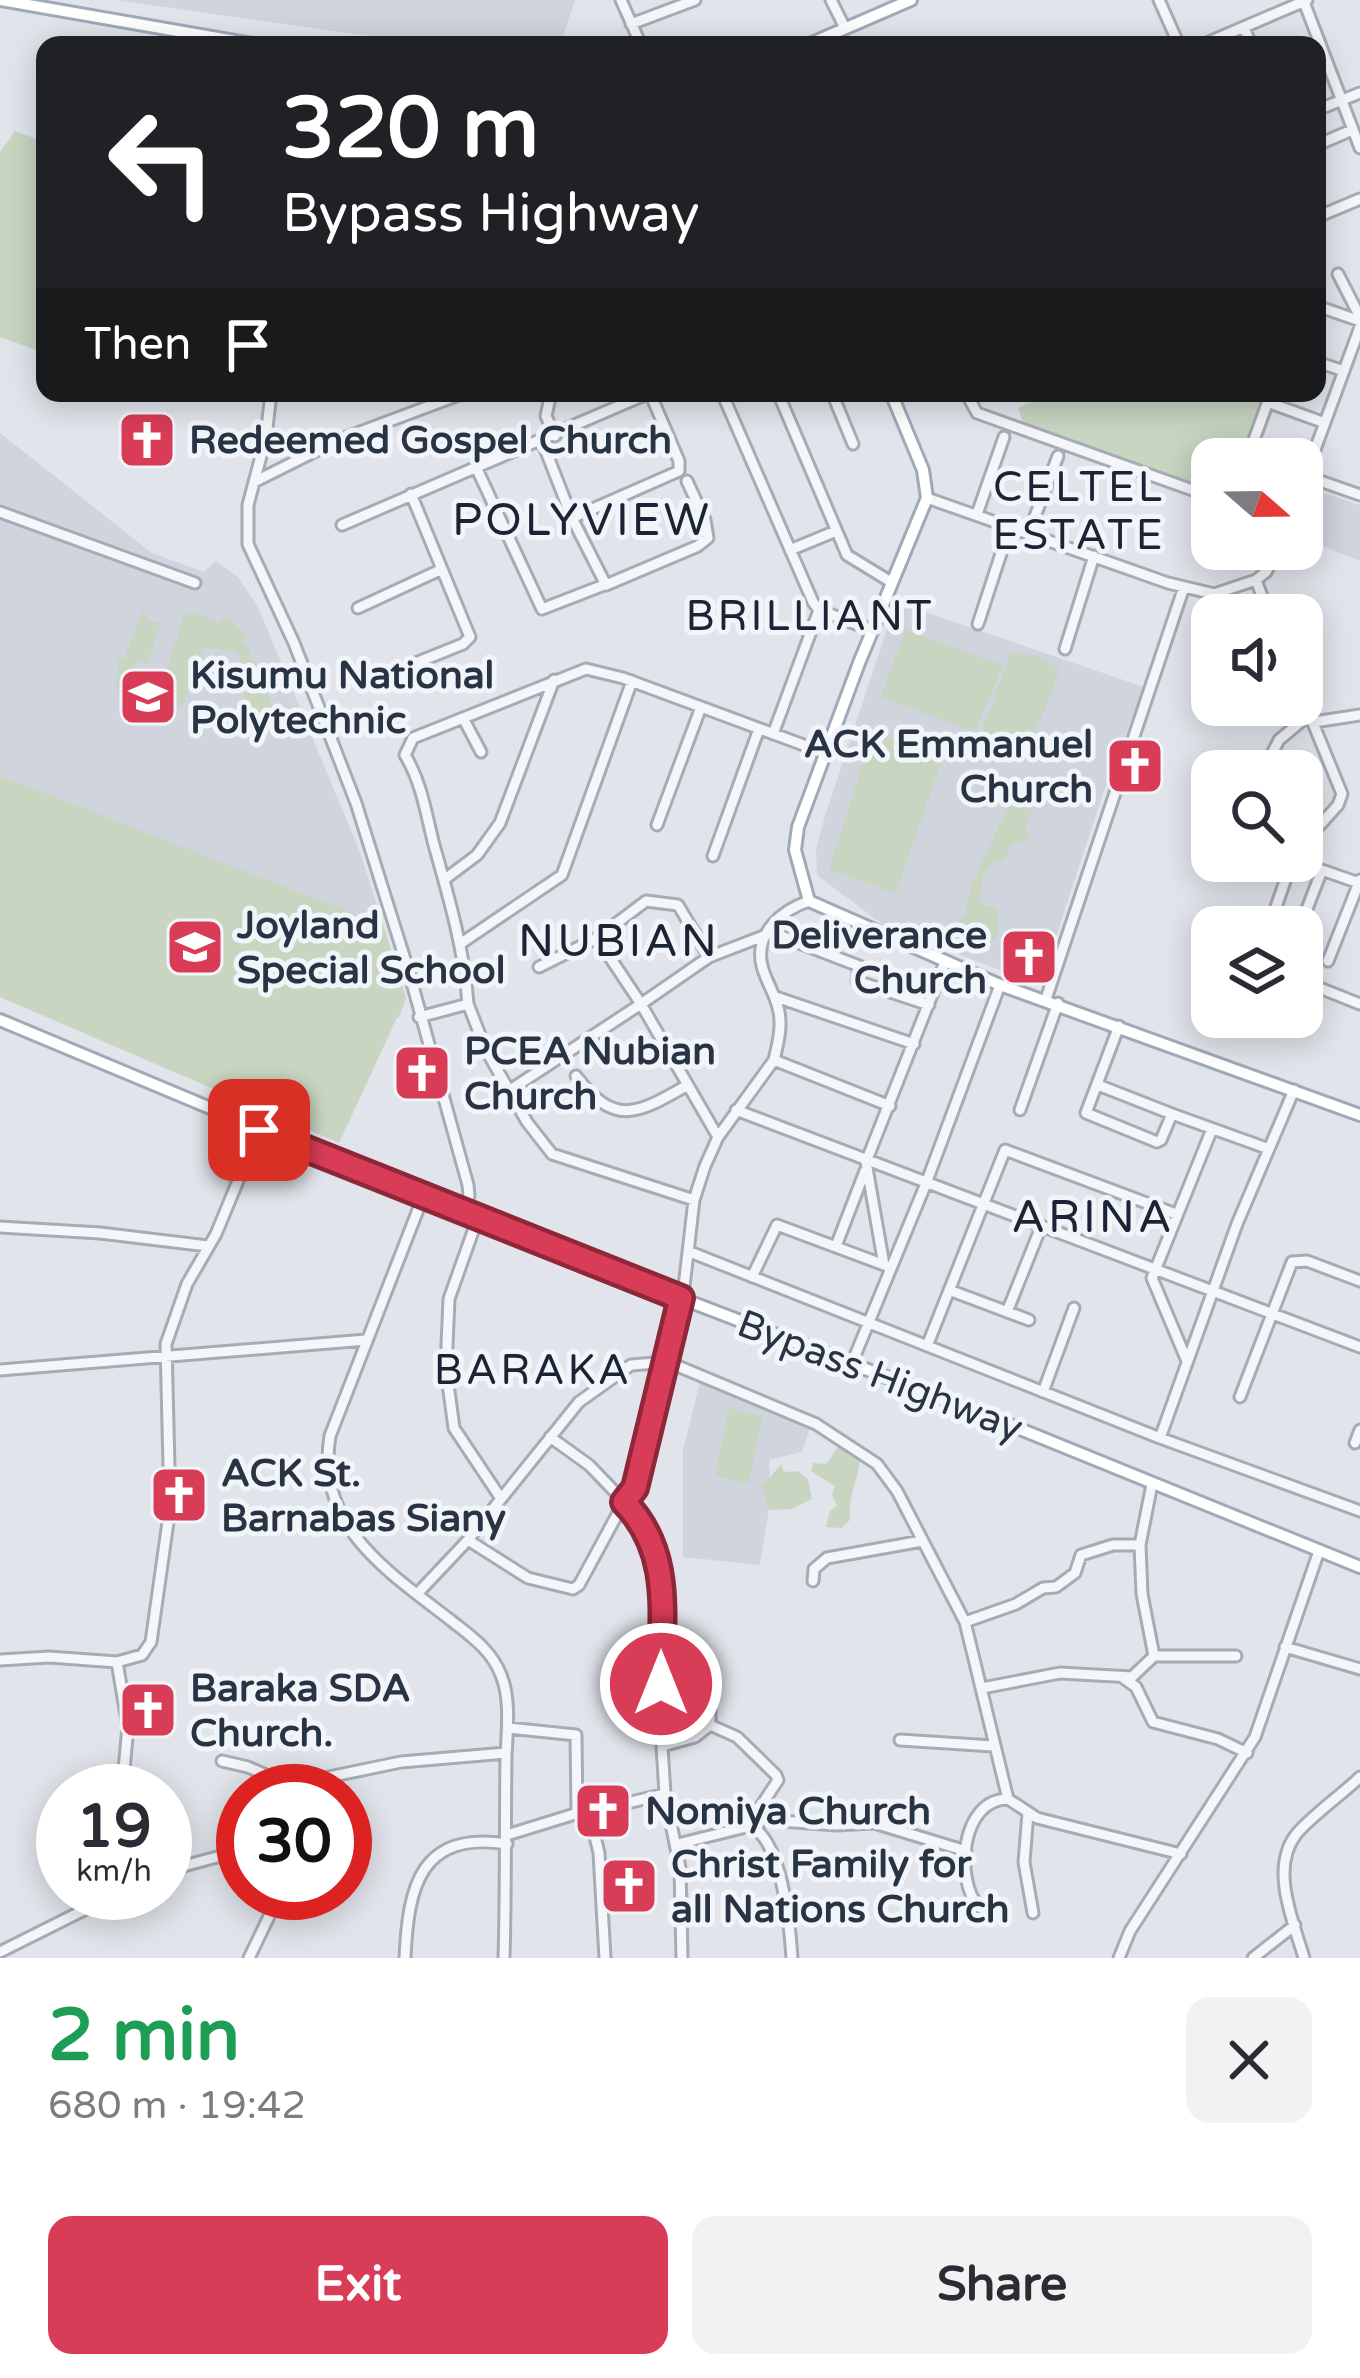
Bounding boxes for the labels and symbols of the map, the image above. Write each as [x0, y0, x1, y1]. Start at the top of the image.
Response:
church icon: Redeemed Gospel Church [116, 409, 178, 471]
place label: Redeemed Gospel Church [189, 417, 672, 464]
north arrow [1191, 438, 1323, 570]
district label: CELTEL ESTATE [992, 462, 1166, 561]
district label: POLYVIEW [452, 494, 712, 548]
district label: BRILLIANT [686, 591, 934, 642]
place label: Kisumu National Polytechnic [190, 652, 494, 744]
school or university icon: Kisumu National Polytechnic [117, 666, 179, 728]
place label: ACK Emmanuel Church [804, 721, 1093, 813]
church icon: ACK Emmanuel Church [1104, 735, 1166, 797]
place label: Joyland Special School [236, 902, 505, 994]
place label: Deliverance Church [771, 912, 987, 1004]
district label: NUBIAN [518, 915, 720, 969]
school or university icon: Joyland Special School [164, 916, 226, 978]
church icon: Deliverance Church [998, 926, 1060, 988]
place label: PCEA Nubian Church [464, 1028, 716, 1120]
church icon: PCEA Nubian Church [391, 1042, 453, 1104]
pin [208, 1079, 310, 1181]
district label: ARINA [1011, 1191, 1175, 1245]
street label: Bypass Highway [731, 1300, 1029, 1452]
district label: BARAKA [434, 1345, 632, 1396]
place label: ACK St. Barnabas Siany [221, 1450, 506, 1542]
church icon: ACK St. Barnabas Siany [148, 1464, 210, 1526]
position arrow [598, 1621, 724, 1747]
place label: Baraka SDA Church. [190, 1665, 411, 1757]
church icon: Baraka SDA Church. [117, 1679, 179, 1741]
speed limit sign: 30 [216, 1764, 372, 1920]
church icon: Nomiya Church [572, 1780, 634, 1842]
place label: Nomiya Church [645, 1788, 931, 1835]
place label: Christ Family for all Nations Church [671, 1841, 1010, 1933]
church icon: Christ Family for all Nations Church [598, 1855, 660, 1917]

